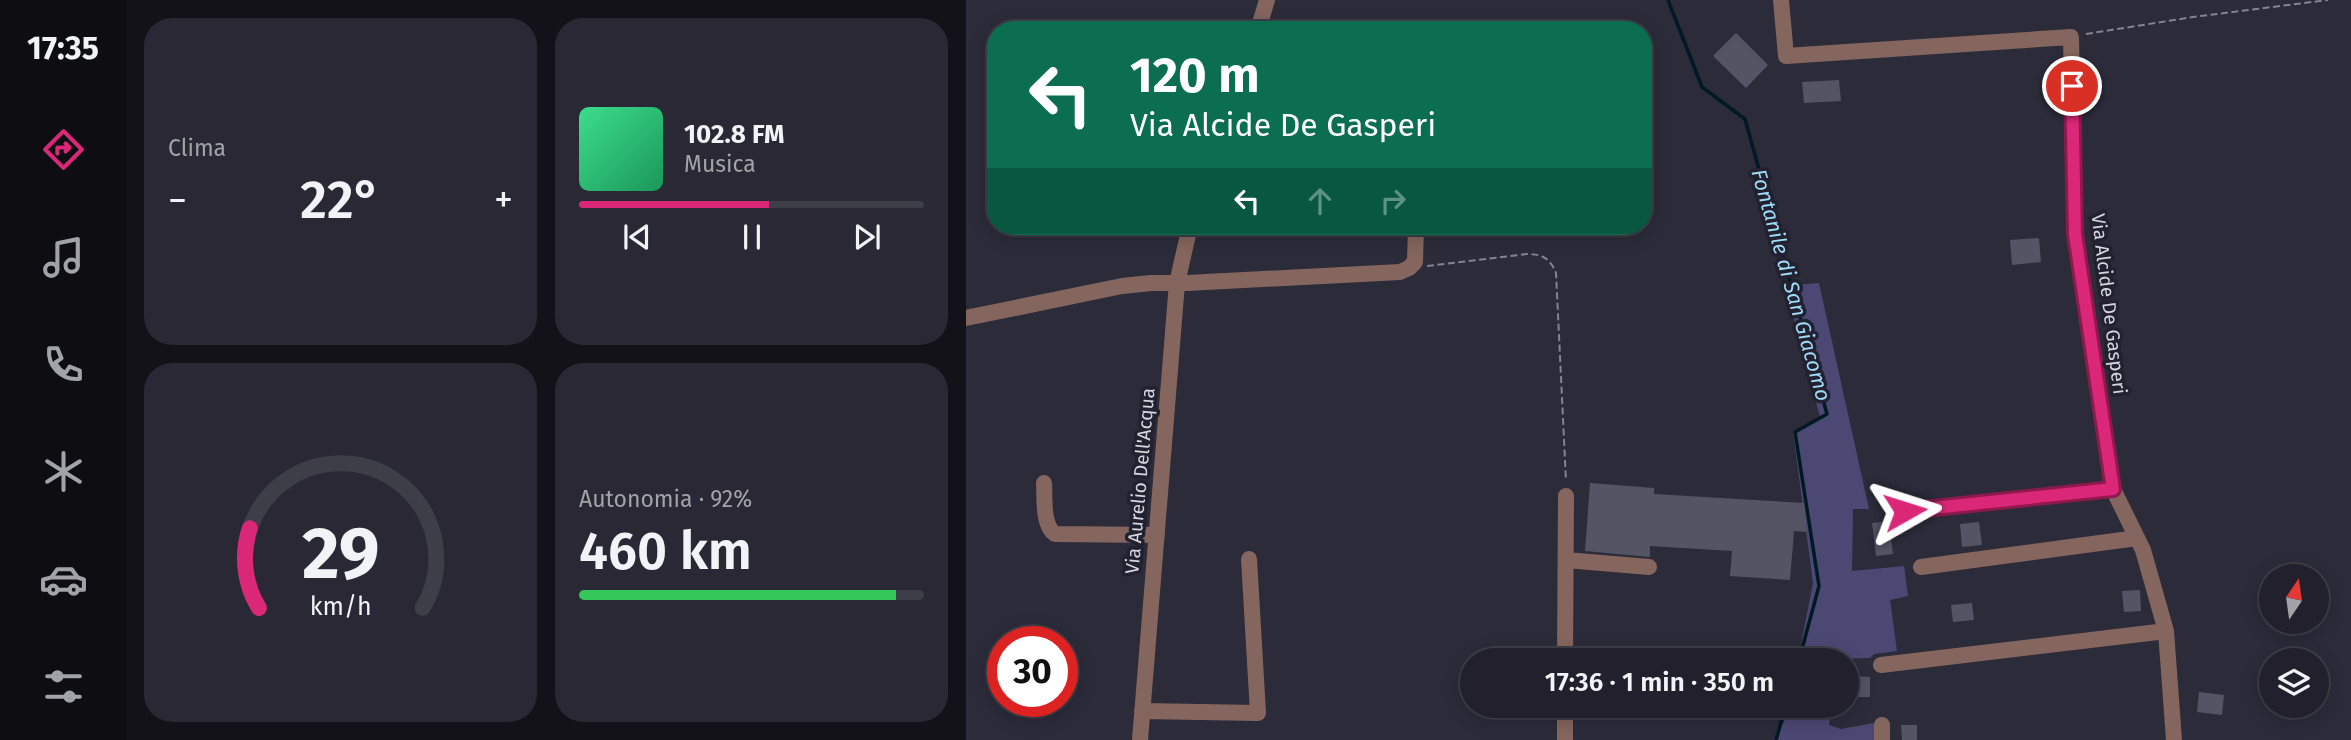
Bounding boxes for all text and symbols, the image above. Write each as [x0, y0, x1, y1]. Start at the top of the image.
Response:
text: 17:35 [27, 29, 99, 67]
text: 120 m [1130, 46, 1260, 105]
icon: left [1015, 49, 1106, 140]
pin [2042, 56, 2102, 116]
icon: arrive [2053, 67, 2091, 105]
text: Via Alcide De Gasperi [1130, 106, 1436, 144]
text: 102.8 FM [684, 119, 784, 150]
icon: directions [39, 125, 88, 174]
text: Clima [168, 134, 226, 162]
text: Musica [684, 150, 756, 178]
water label: Fontanile di San Giacomo [1745, 166, 1837, 404]
text: 22° [300, 169, 381, 232]
text: − [168, 177, 187, 223]
text: + [494, 177, 513, 223]
icon: left [1228, 182, 1266, 220]
icon: ahead [1301, 182, 1339, 220]
icon: right [1374, 182, 1412, 220]
street label: Via Alcide De Gasperi [2087, 212, 2131, 396]
icon: previous [618, 218, 656, 256]
icon: pause [733, 218, 771, 256]
icon: next [848, 218, 886, 256]
icon: music [39, 233, 88, 282]
icon: phone [39, 340, 88, 389]
street label: Via Aurelio Dell'Acqua [1120, 387, 1160, 575]
icon: climate [39, 447, 88, 496]
position arrow [1868, 474, 1942, 548]
text: Autonomia · 92% [579, 485, 752, 513]
text: 29 [302, 511, 379, 598]
text: 460 km [579, 520, 752, 583]
icon: car [39, 555, 88, 604]
north arrow [2259, 564, 2329, 634]
map controls [2259, 564, 2329, 718]
text: km/h [310, 592, 371, 622]
speed limit sign: 30 [987, 626, 1078, 717]
button: layers [2259, 648, 2329, 718]
icon: filters [39, 662, 88, 711]
text: 17:36 · 1 min · 350 m [1545, 667, 1774, 698]

